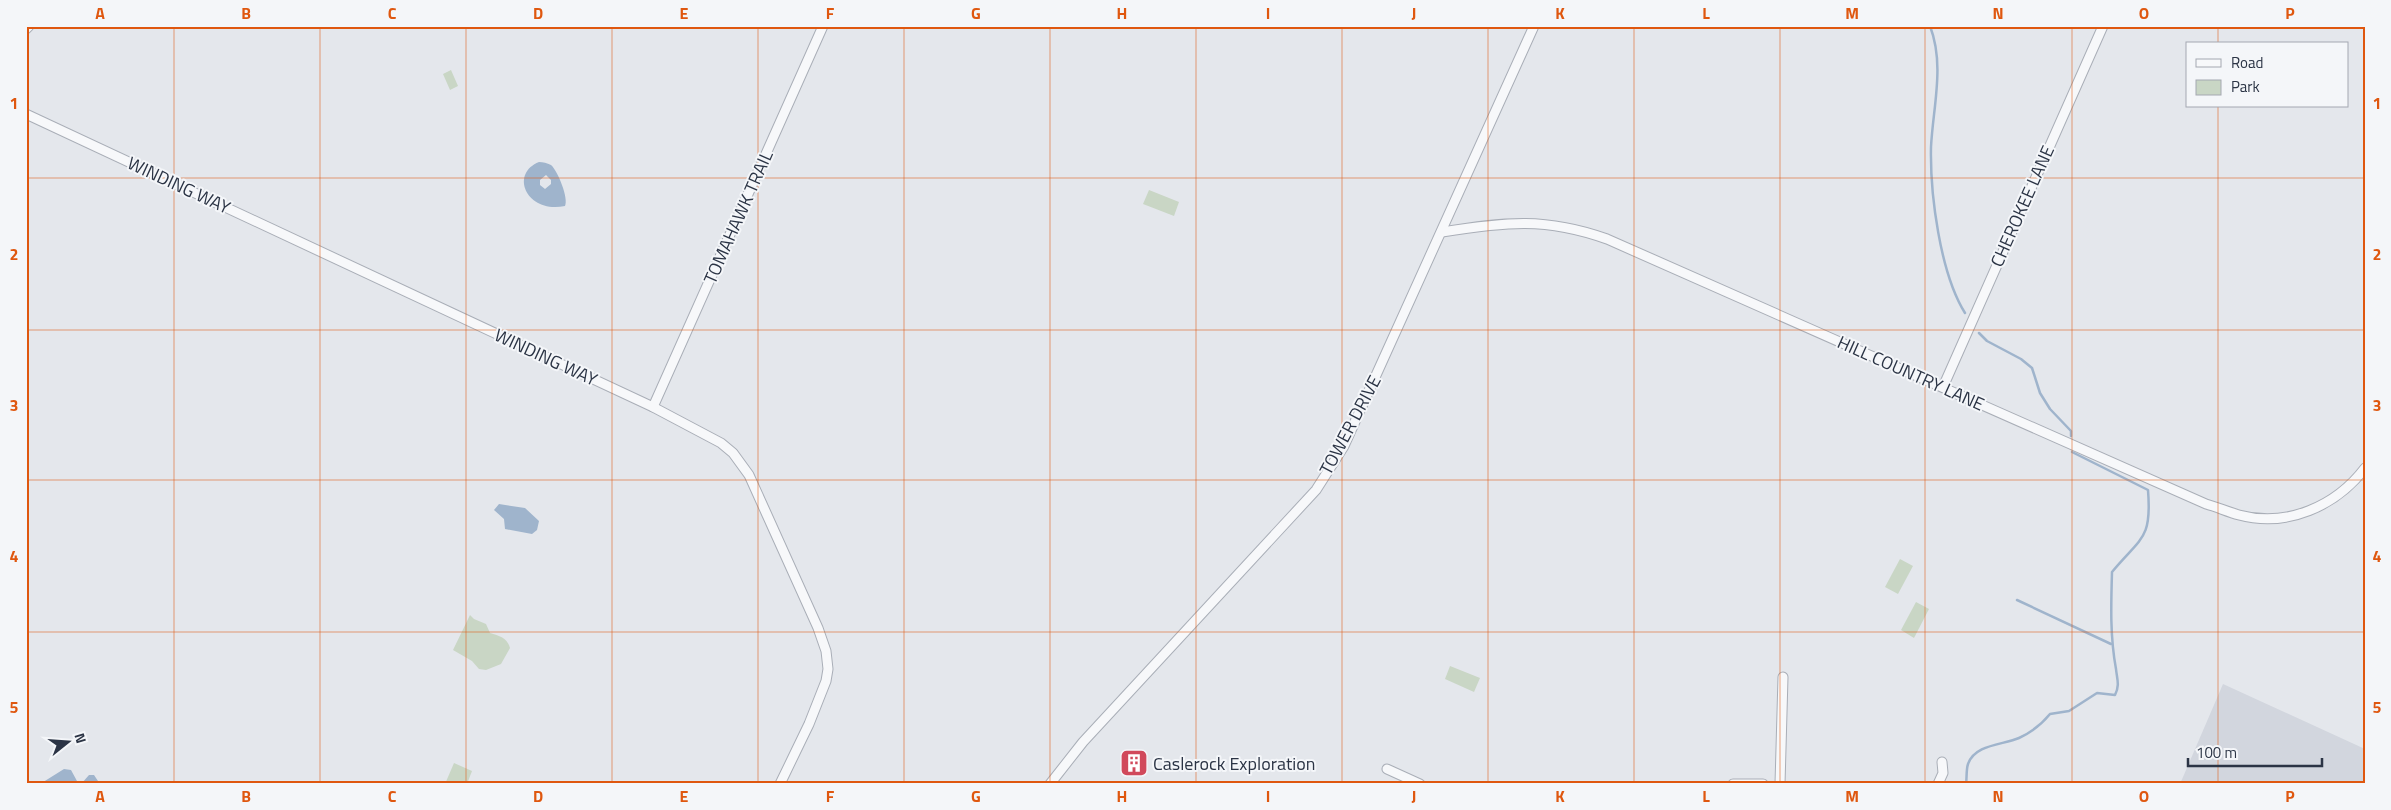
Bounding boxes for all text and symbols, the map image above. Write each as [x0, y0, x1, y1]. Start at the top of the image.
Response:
text: A [95, 1, 105, 25]
text: B [241, 1, 251, 25]
text: C [388, 1, 397, 25]
text: D [533, 1, 543, 25]
text: E [680, 1, 689, 25]
text: F [826, 1, 835, 25]
text: G [971, 1, 981, 25]
text: H [1117, 1, 1127, 25]
text: I [1266, 1, 1270, 25]
text: J [1412, 1, 1416, 25]
text: K [1555, 1, 1565, 25]
text: L [1702, 1, 1710, 25]
text: M [1845, 1, 1859, 25]
text: N [1992, 1, 2004, 25]
text: O [2139, 1, 2149, 25]
text: P [2285, 1, 2295, 25]
legend [2186, 42, 2348, 108]
text: Road [2231, 51, 2263, 74]
text: Park [2231, 75, 2260, 98]
text: 1 [10, 91, 18, 115]
text: 1 [2373, 91, 2381, 115]
street label: CHEROKEE LANE [1983, 141, 2061, 271]
street label: TOMAHAWK TRAIL [696, 146, 780, 288]
street label: WINDING WAY [123, 149, 235, 221]
text: 2 [10, 242, 18, 266]
text: 2 [2373, 242, 2381, 266]
street label: WINDING WAY [490, 321, 602, 393]
street label: HILL COUNTRY LANE [1833, 328, 1989, 418]
street label: TOWER DRIVE [1312, 370, 1388, 480]
text: 3 [10, 393, 18, 417]
text: 3 [2373, 393, 2381, 417]
text: 4 [10, 544, 19, 568]
text: 4 [2373, 544, 2382, 568]
text: 5 [10, 695, 19, 719]
text: 5 [2373, 695, 2382, 719]
north arrow [42, 718, 92, 768]
text: N [69, 730, 92, 746]
scale bar [2188, 735, 2322, 767]
text: 100 m [2196, 741, 2237, 764]
building icon: Caslerock Exploration [1119, 748, 1149, 778]
place label: Caslerock Exploration [1153, 750, 1315, 777]
text: A [95, 784, 105, 808]
text: B [241, 784, 251, 808]
text: C [388, 784, 397, 808]
text: D [533, 784, 543, 808]
text: E [680, 784, 689, 808]
text: F [826, 784, 835, 808]
text: G [971, 784, 981, 808]
text: H [1117, 784, 1127, 808]
text: I [1266, 784, 1270, 808]
text: J [1412, 784, 1416, 808]
text: K [1555, 784, 1565, 808]
text: L [1702, 784, 1710, 808]
text: M [1845, 784, 1859, 808]
text: N [1992, 784, 2004, 808]
text: O [2139, 784, 2149, 808]
text: P [2285, 784, 2295, 808]

